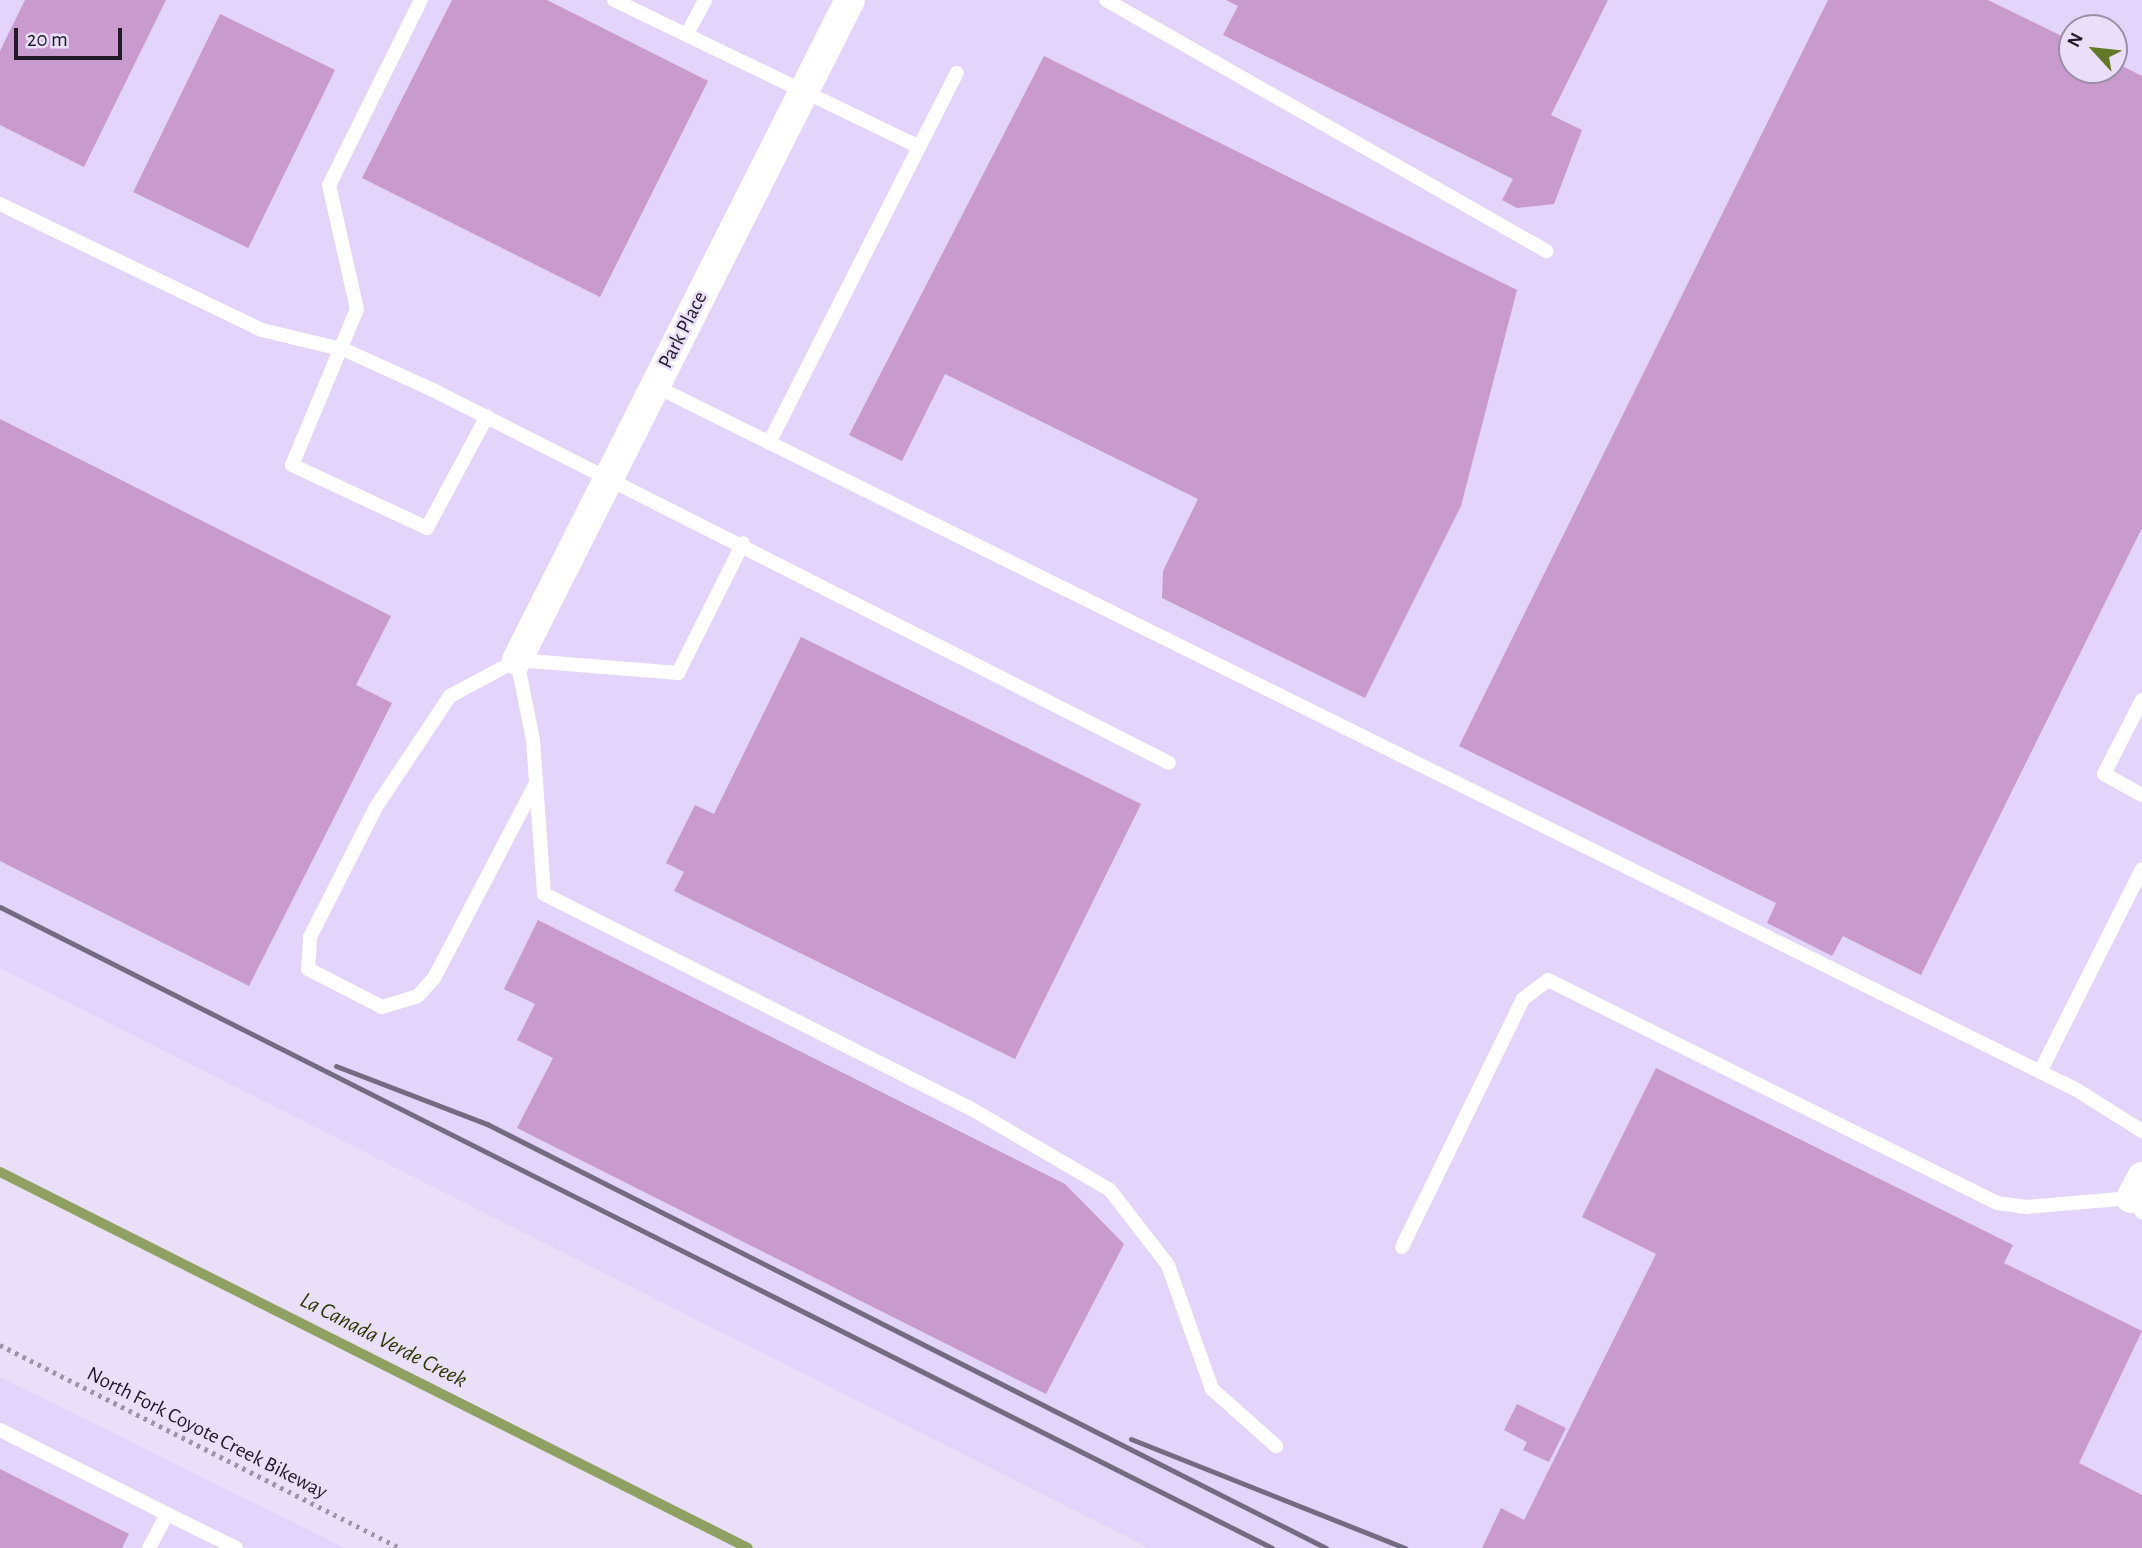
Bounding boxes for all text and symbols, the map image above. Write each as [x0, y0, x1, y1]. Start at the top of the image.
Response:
scale bar [18, 14, 126, 58]
north arrow [2058, 14, 2128, 84]
text: 20 m [27, 29, 68, 50]
text: N [2064, 30, 2087, 50]
street label: Park Place [653, 287, 713, 373]
water label: La Canada Verde Creek [295, 1287, 471, 1395]
street label: North Fork Coyote Creek Bikeway [83, 1361, 331, 1505]

